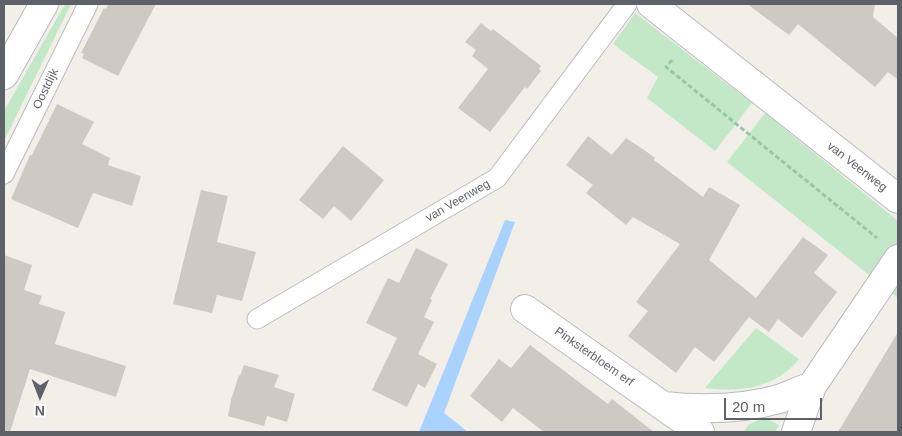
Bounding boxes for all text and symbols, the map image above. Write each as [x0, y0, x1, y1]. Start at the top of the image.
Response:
street label: Oostdijk [30, 66, 62, 112]
street label: van Veenweg [824, 139, 890, 195]
street label: van Veenweg [423, 177, 493, 225]
street label: Pinksterbloem erf [552, 324, 636, 390]
north arrow [15, 371, 65, 421]
scale bar [727, 388, 824, 420]
text: 20 m [732, 398, 765, 415]
text: N [35, 403, 45, 419]

